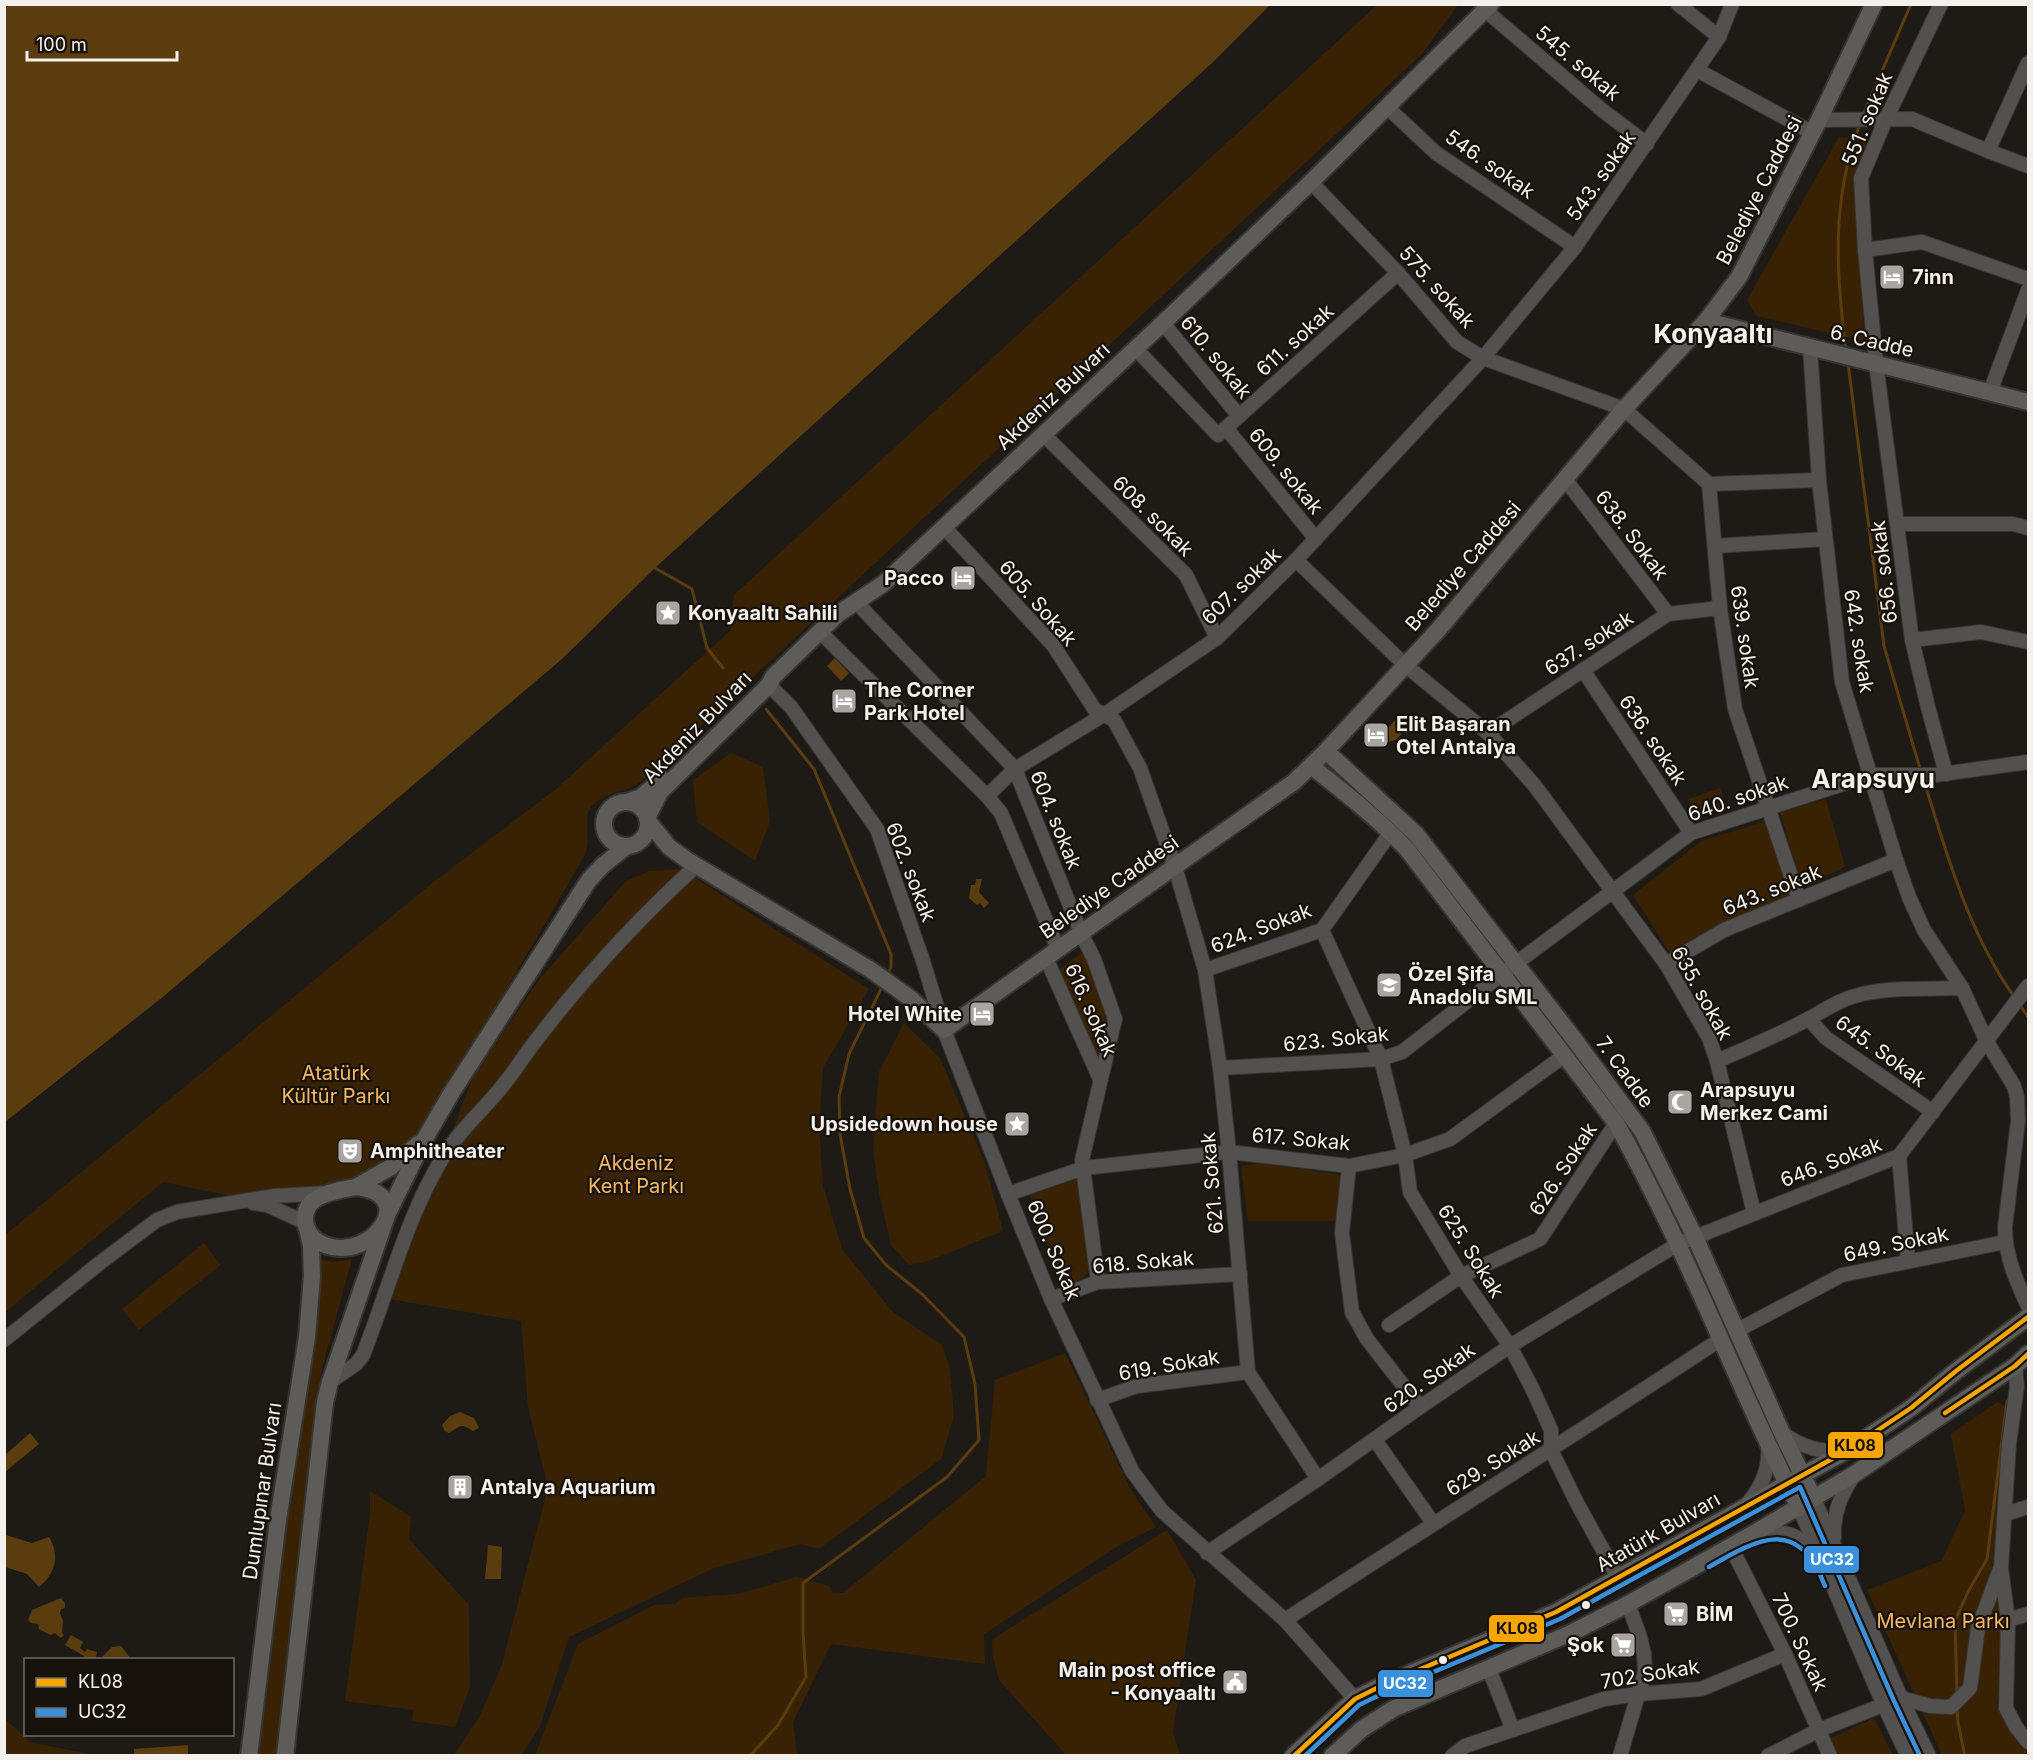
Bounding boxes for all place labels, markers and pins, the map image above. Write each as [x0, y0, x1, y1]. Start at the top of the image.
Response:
hotel icon: 7inn [1877, 262, 1907, 292]
place label: 7inn [1912, 265, 1954, 289]
hotel icon: Pacco [948, 563, 978, 593]
place label: Pacco [884, 566, 944, 590]
place icon: Konyaaltı Sahili [653, 598, 683, 628]
place label: Konyaaltı Sahili [688, 601, 838, 625]
place label: The Corner Park Hotel [864, 678, 974, 725]
hotel icon: The Corner Park Hotel [829, 686, 859, 716]
place label: Elit Başaran Otel Antalya [1396, 712, 1516, 759]
hotel icon: Elit Başaran Otel Antalya [1361, 720, 1391, 750]
place label: Özel Şifa Anadolu SML [1408, 962, 1538, 1009]
school or university icon: Özel Şifa Anadolu SML [1374, 970, 1404, 1000]
hotel icon: Hotel White [967, 999, 997, 1029]
place label: Hotel White [848, 1002, 962, 1026]
place label: Arapsuyu Merkez Cami [1700, 1078, 1828, 1125]
mosque icon: Arapsuyu Merkez Cami [1665, 1087, 1695, 1117]
place icon: Upsidedown house [1002, 1109, 1032, 1139]
place label: Upsidedown house [811, 1112, 998, 1136]
theatre icon: Amphitheater [335, 1136, 365, 1166]
place label: Amphitheater [370, 1139, 504, 1163]
building icon: Antalya Aquarium [445, 1472, 475, 1502]
place label: Antalya Aquarium [480, 1475, 656, 1499]
unlabelled marker [1580, 1599, 1592, 1611]
supermarket icon: BİM [1661, 1599, 1691, 1629]
place label: BİM [1696, 1602, 1733, 1626]
supermarket icon: Şok [1608, 1630, 1638, 1660]
place label: Şok [1567, 1633, 1604, 1657]
unlabelled marker [1437, 1654, 1449, 1666]
place label: Main post office - Konyaaltı [1058, 1658, 1216, 1705]
public building icon: Main post office - Konyaaltı [1220, 1667, 1250, 1697]

